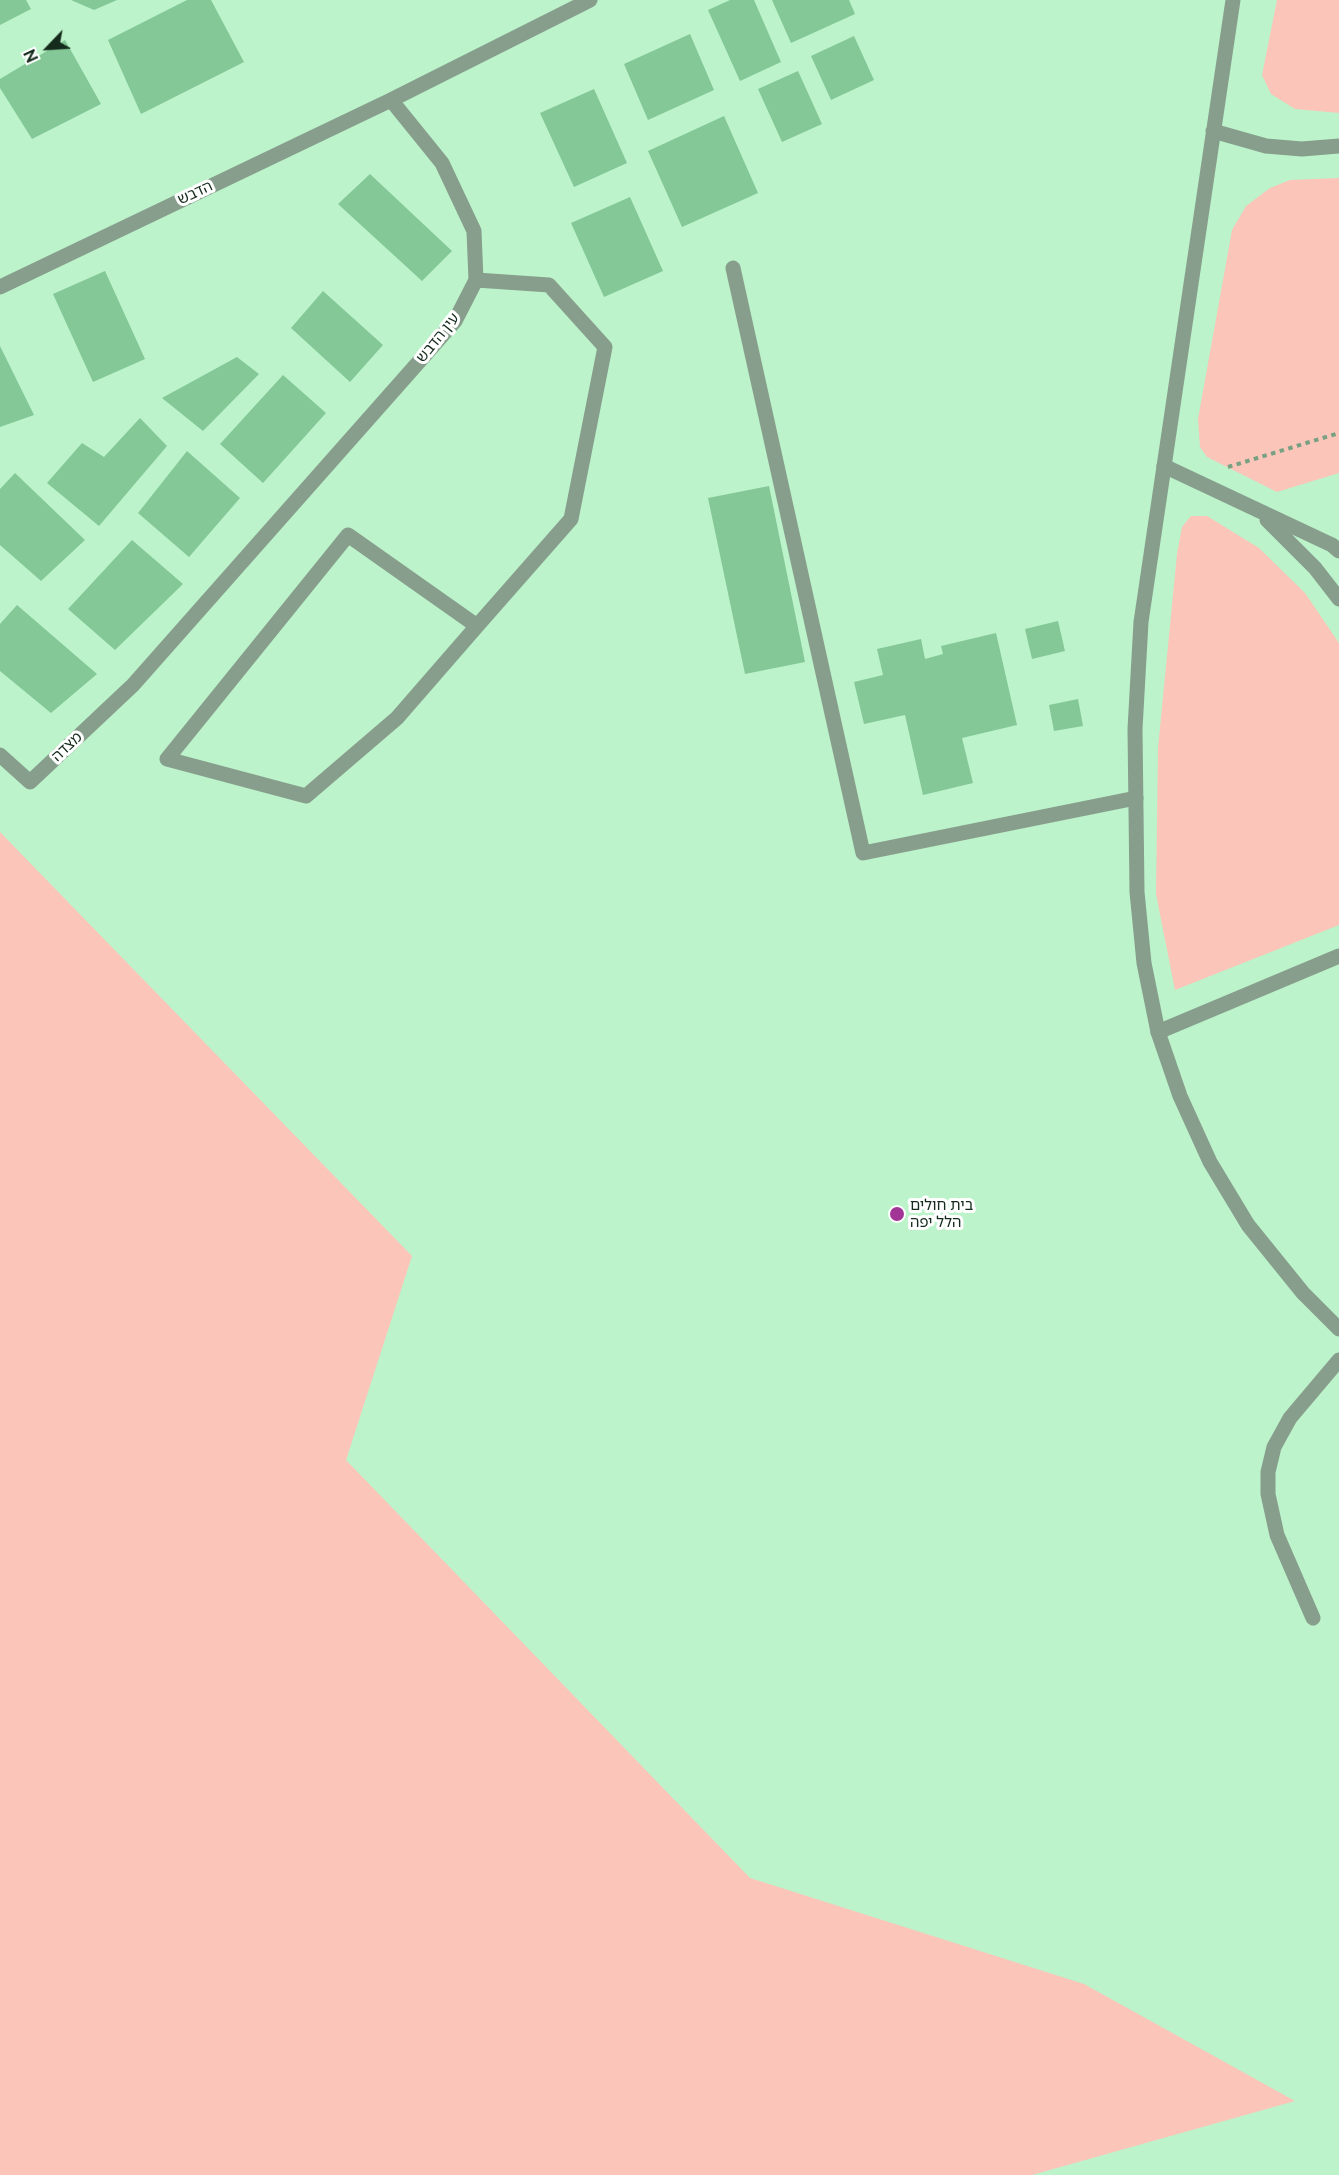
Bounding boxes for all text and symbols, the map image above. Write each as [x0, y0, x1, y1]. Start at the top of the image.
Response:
north arrow [18, 18, 78, 78]
text: N [20, 46, 42, 65]
street label: הדבש [175, 177, 215, 209]
street label: עין הדבש [413, 310, 463, 366]
street label: מצדה [48, 728, 86, 766]
place label: בית חולים הלל יפה [910, 1196, 973, 1231]
marker: בית חולים הלל יפה [888, 1205, 906, 1223]

